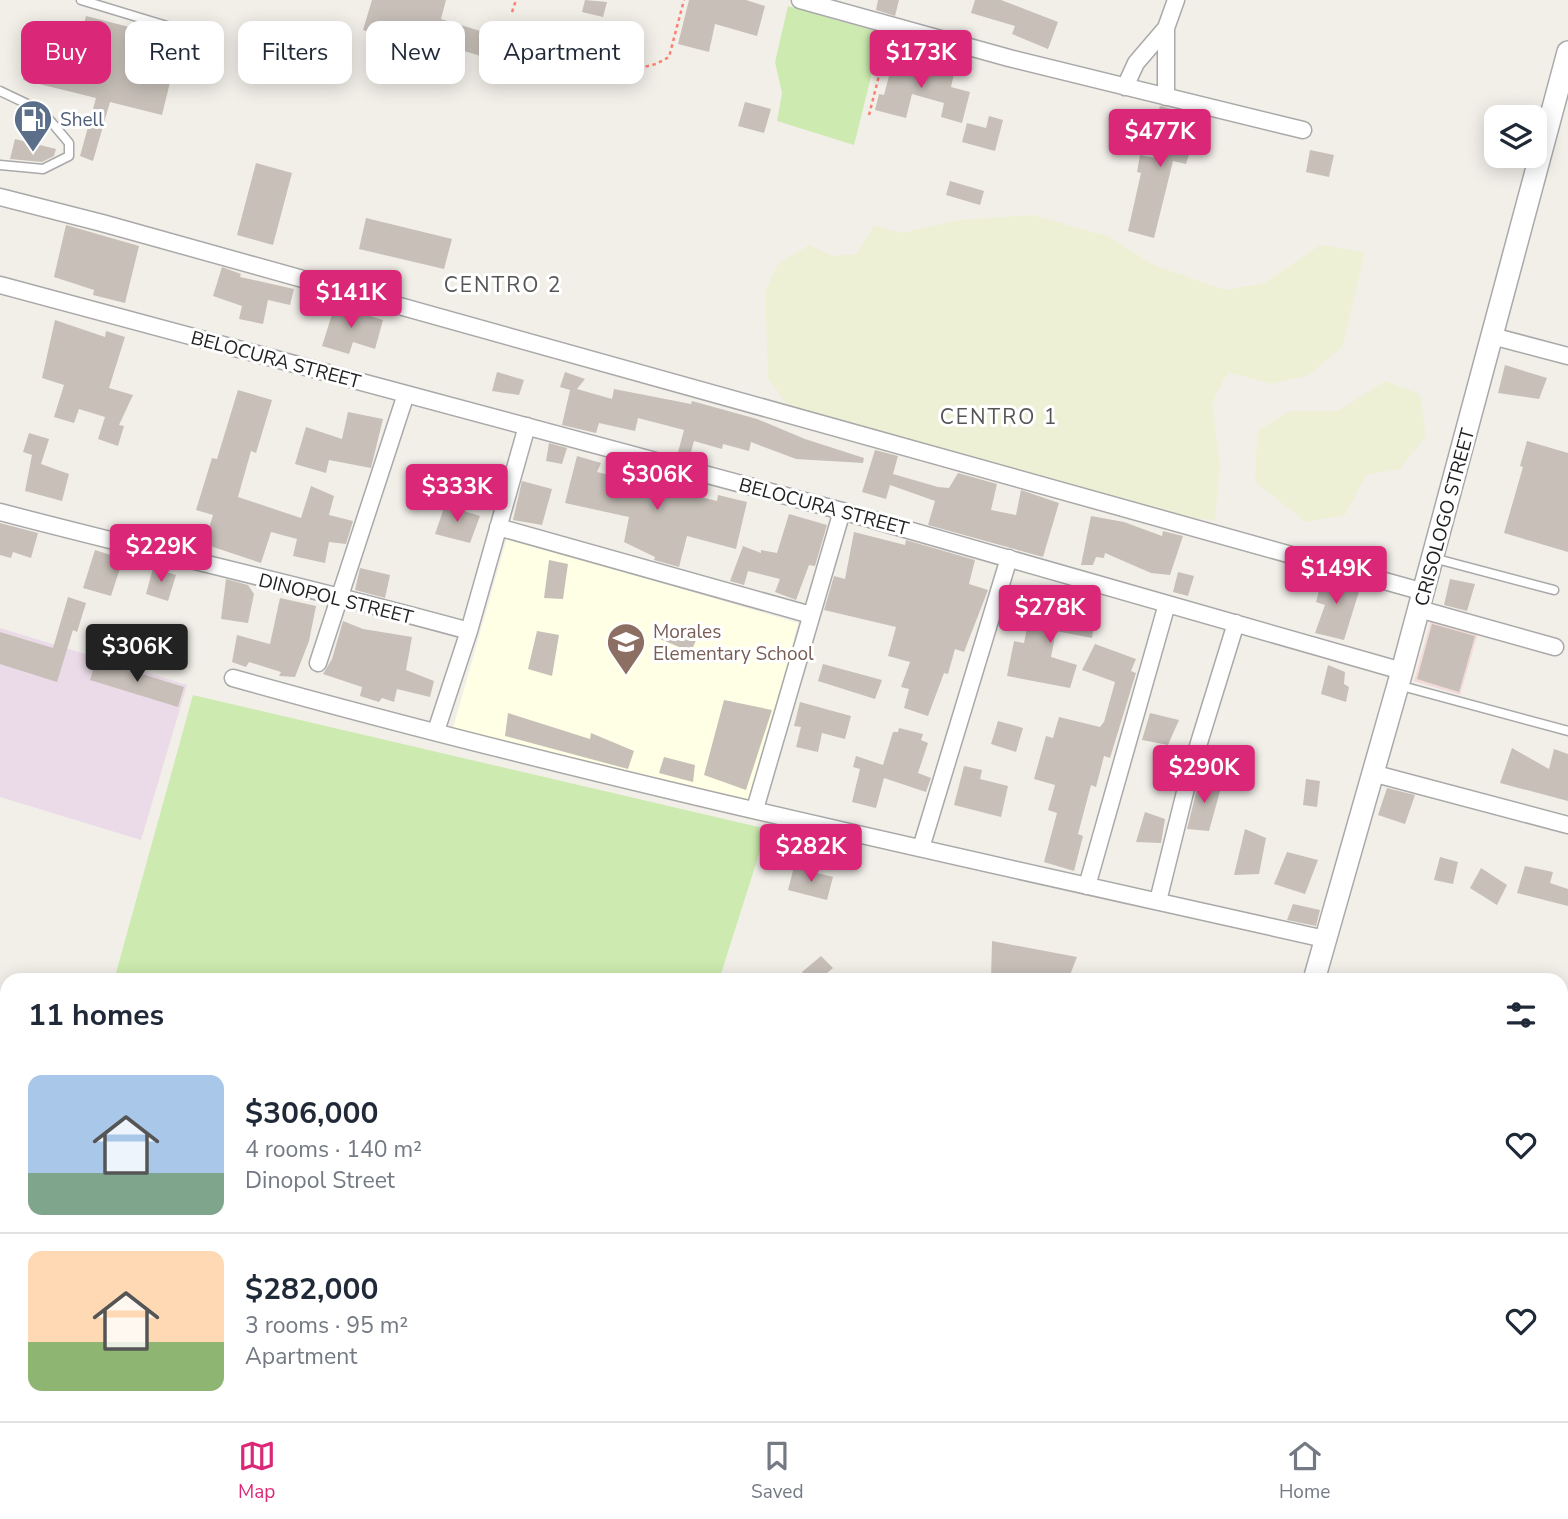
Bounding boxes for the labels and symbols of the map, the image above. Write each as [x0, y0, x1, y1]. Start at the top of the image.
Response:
pin: $173K [872, 31, 970, 90]
fuel station icon: Shell [12, 98, 54, 153]
place label: Shell [60, 107, 104, 133]
pin: $477K [1111, 110, 1209, 169]
pin: $141K [302, 270, 400, 330]
district label: CENTRO 2 [444, 271, 562, 299]
street label: BELOCURA STREET [188, 325, 364, 395]
district label: CENTRO 1 [940, 403, 1058, 431]
street label: CRISOLOGO STREET [1409, 425, 1481, 609]
pin: $306K [608, 452, 706, 512]
pin: $333K [408, 464, 506, 524]
street label: BELOCURA STREET [736, 472, 912, 542]
pin: $229K [112, 524, 210, 584]
pin: $149K [1287, 546, 1385, 606]
street label: DINOPOL STREET [256, 567, 416, 631]
pin: $278K [1001, 586, 1099, 645]
place label: Morales Elementary School [653, 619, 814, 667]
school or university icon: Morales Elementary School [605, 621, 647, 676]
pin: $306K [88, 624, 186, 684]
pin: $290K [1155, 746, 1253, 805]
pin: $282K [762, 824, 860, 884]

